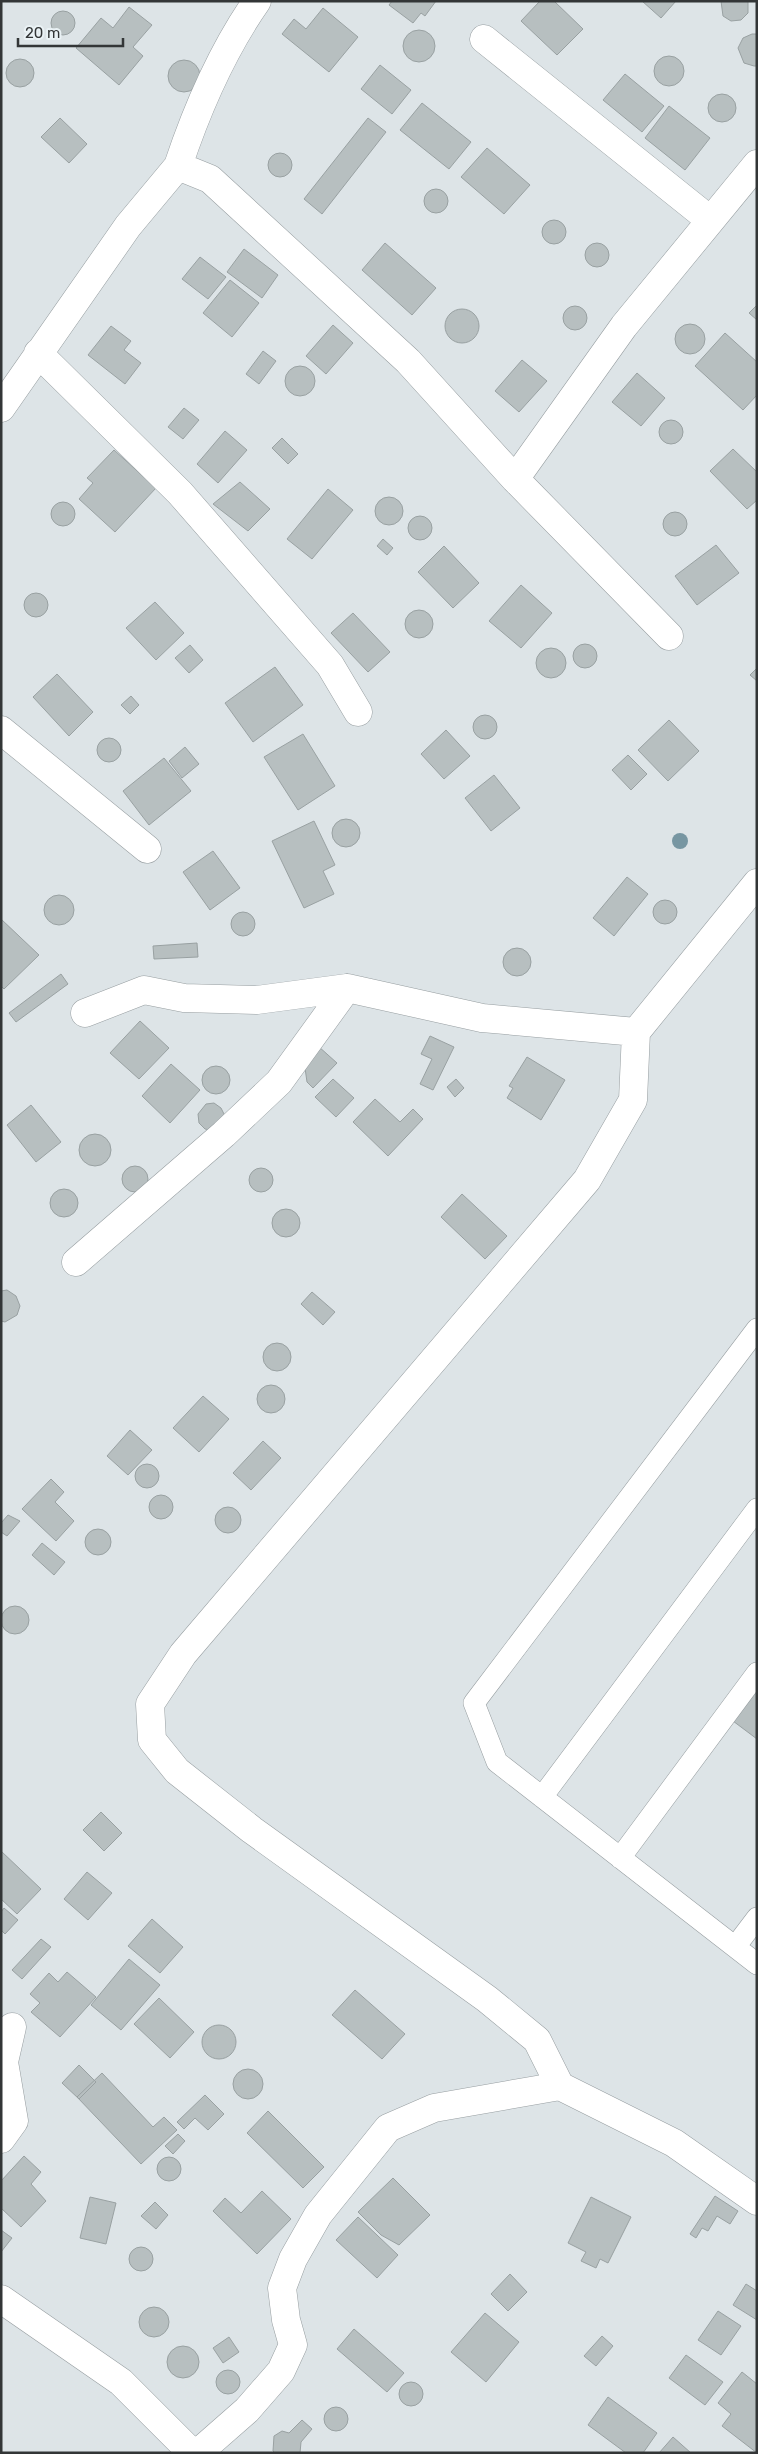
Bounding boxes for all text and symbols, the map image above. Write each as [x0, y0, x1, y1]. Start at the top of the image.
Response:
scale bar [18, 15, 122, 47]
text: 20 m [25, 24, 60, 42]

